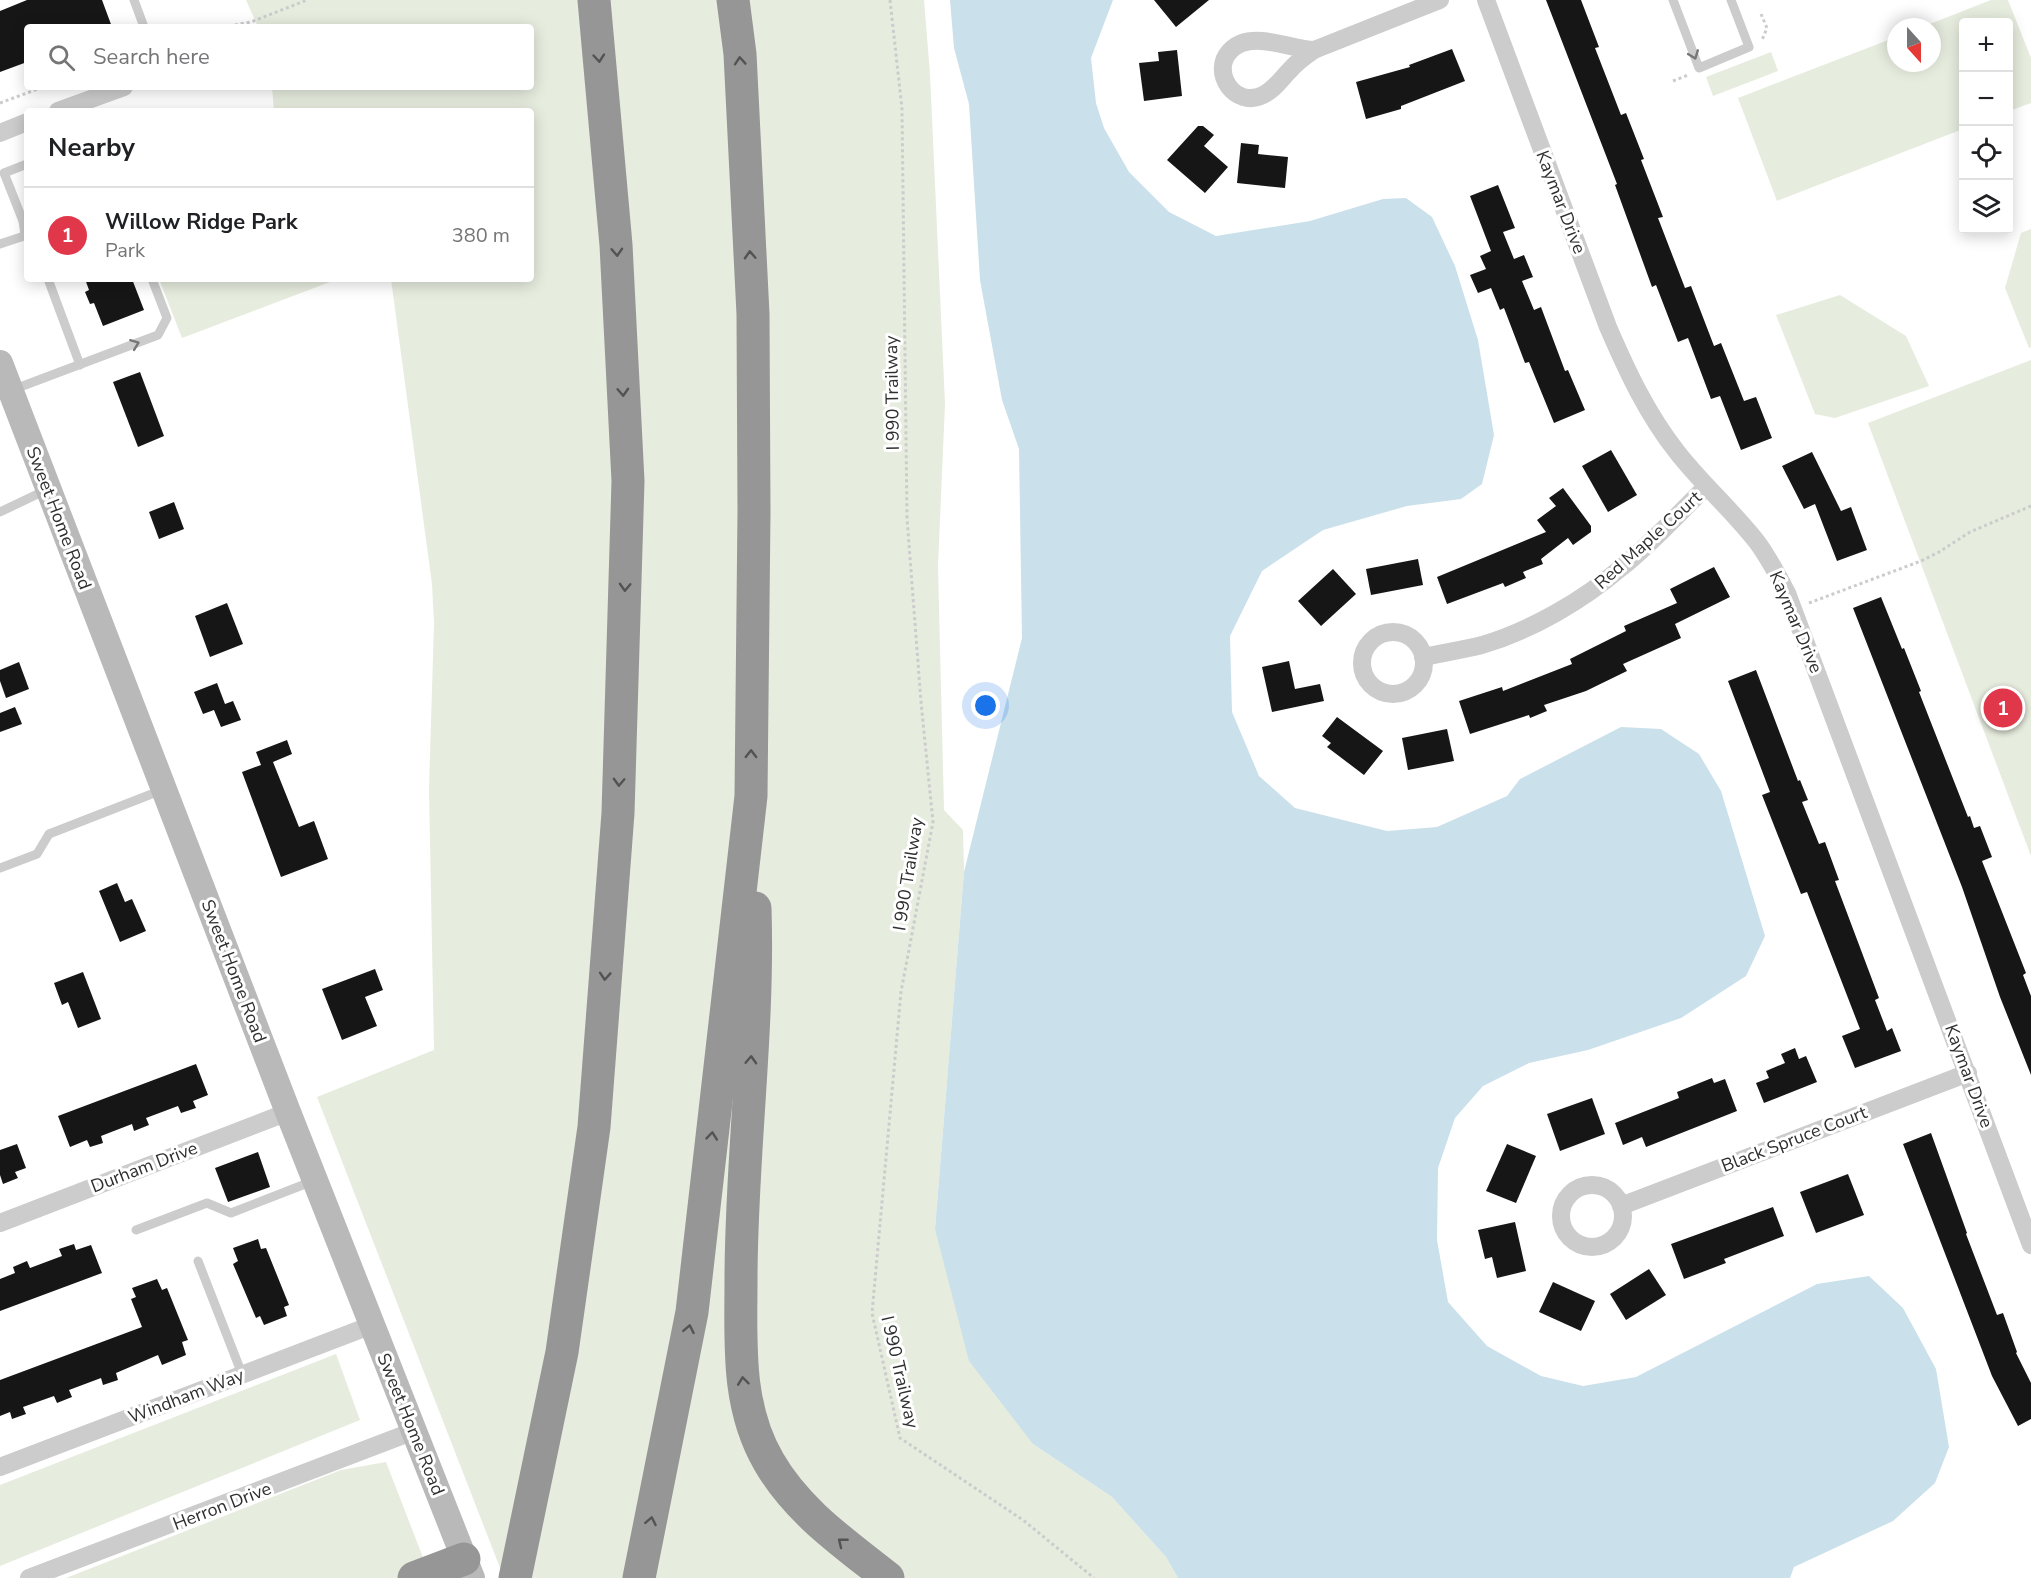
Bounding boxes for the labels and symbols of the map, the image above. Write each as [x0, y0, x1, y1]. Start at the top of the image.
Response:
north arrow [1887, 18, 1941, 72]
one-way arrow [1687, 48, 1699, 59]
one-way arrow [592, 54, 605, 63]
one-way arrow [733, 56, 746, 65]
street label: Kaymar Drive [1530, 147, 1592, 257]
one-way arrow [610, 248, 623, 257]
one-way arrow [743, 251, 756, 260]
street label: I 990 Trailway [879, 335, 905, 450]
one-way arrow [129, 339, 140, 351]
one-way arrow [617, 388, 630, 397]
street label: Sweet Home Road [21, 443, 97, 593]
street label: Red Maple Court [1589, 485, 1707, 594]
street label: Kaymar Drive [1764, 567, 1828, 677]
one-way arrow [618, 582, 631, 591]
pin: 1 [1984, 686, 2022, 730]
your location [971, 691, 1000, 720]
one-way arrow [745, 750, 757, 759]
one-way arrow [612, 777, 625, 786]
street label: I 990 Trailway [887, 815, 929, 932]
street label: Sweet Home Road [196, 896, 272, 1046]
one-way arrow [599, 972, 612, 981]
street label: Kaymar Drive [1939, 1021, 1999, 1131]
one-way arrow [744, 1056, 757, 1065]
street label: Black Spruce Court [1718, 1100, 1871, 1178]
one-way arrow [705, 1131, 718, 1141]
street label: Durham Drive [87, 1136, 201, 1198]
street label: I 990 Trailway [875, 1313, 925, 1431]
one-way arrow [682, 1325, 695, 1335]
street label: Sweet Home Road [372, 1349, 450, 1499]
street label: Windham Way [125, 1363, 248, 1429]
one-way arrow [737, 1376, 750, 1385]
street label: Herron Drive [169, 1476, 275, 1536]
one-way arrow [643, 1516, 656, 1526]
one-way arrow [838, 1538, 849, 1549]

